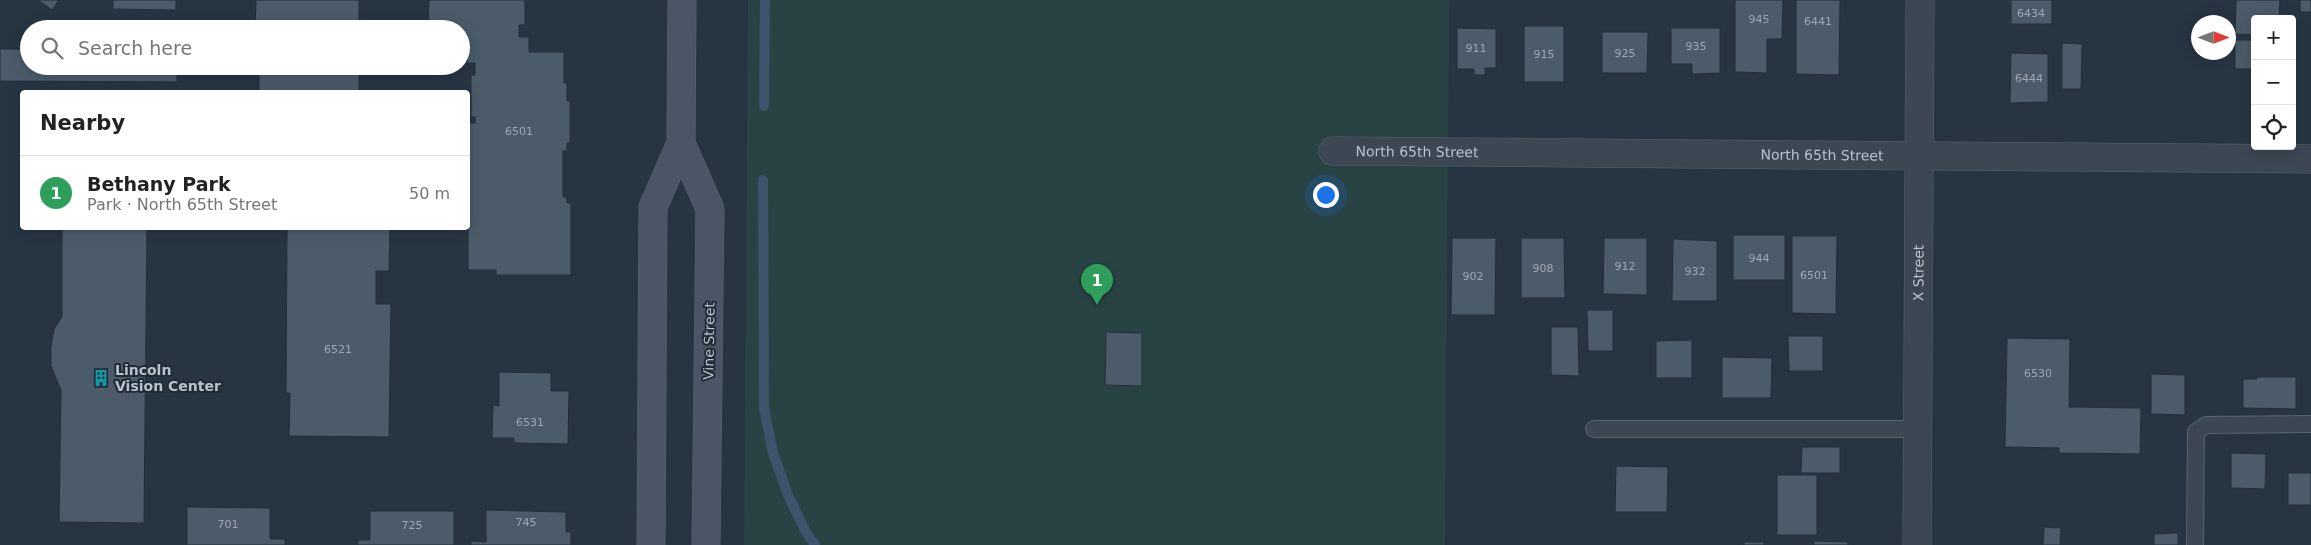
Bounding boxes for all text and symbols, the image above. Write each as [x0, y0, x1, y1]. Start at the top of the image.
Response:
house number: 6434 [2017, 7, 2045, 20]
house number: 945 [1749, 13, 1770, 26]
house number: 6441 [1804, 15, 1832, 28]
north arrow [2191, 15, 2236, 60]
map controls [2251, 15, 2296, 150]
button: + [2251, 15, 2296, 60]
search box [20, 20, 470, 75]
icon: search [38, 34, 66, 62]
text: Search here [78, 37, 192, 59]
house number: 935 [1686, 40, 1707, 53]
house number: 911 [1466, 42, 1487, 55]
house number: 925 [1615, 47, 1636, 60]
house number: 915 [1534, 48, 1555, 61]
button: − [2251, 60, 2296, 105]
house number: 6444 [2015, 72, 2043, 85]
button: locate [2251, 105, 2296, 150]
text: Nearby [40, 111, 125, 135]
house number: 6501 [505, 125, 533, 138]
street label: North 65th Street [1355, 143, 1479, 160]
street label: North 65th Street [1760, 146, 1884, 164]
text: Bethany Park [87, 173, 231, 195]
your location [1313, 182, 1339, 208]
text: 1 [50, 184, 62, 203]
text: 50 m [409, 184, 450, 203]
text: Park · North 65th Street [87, 195, 277, 214]
street label: X Street [1910, 244, 1927, 301]
house number: 944 [1749, 252, 1770, 265]
house number: 912 [1615, 260, 1636, 273]
house number: 908 [1533, 262, 1554, 275]
pin: 1 [1081, 264, 1113, 305]
house number: 932 [1685, 265, 1706, 278]
house number: 6501 [1800, 269, 1828, 282]
house number: 902 [1463, 270, 1484, 283]
street label: Vine Street [700, 302, 718, 380]
house number: 6521 [324, 343, 352, 356]
place label: Lincoln Vision Center [115, 362, 221, 394]
house number: 6530 [2024, 367, 2052, 380]
building icon: Lincoln Vision Center [91, 368, 111, 388]
house number: 6531 [516, 416, 544, 429]
house number: 745 [516, 516, 537, 529]
house number: 701 [218, 518, 239, 531]
house number: 725 [402, 519, 423, 532]

